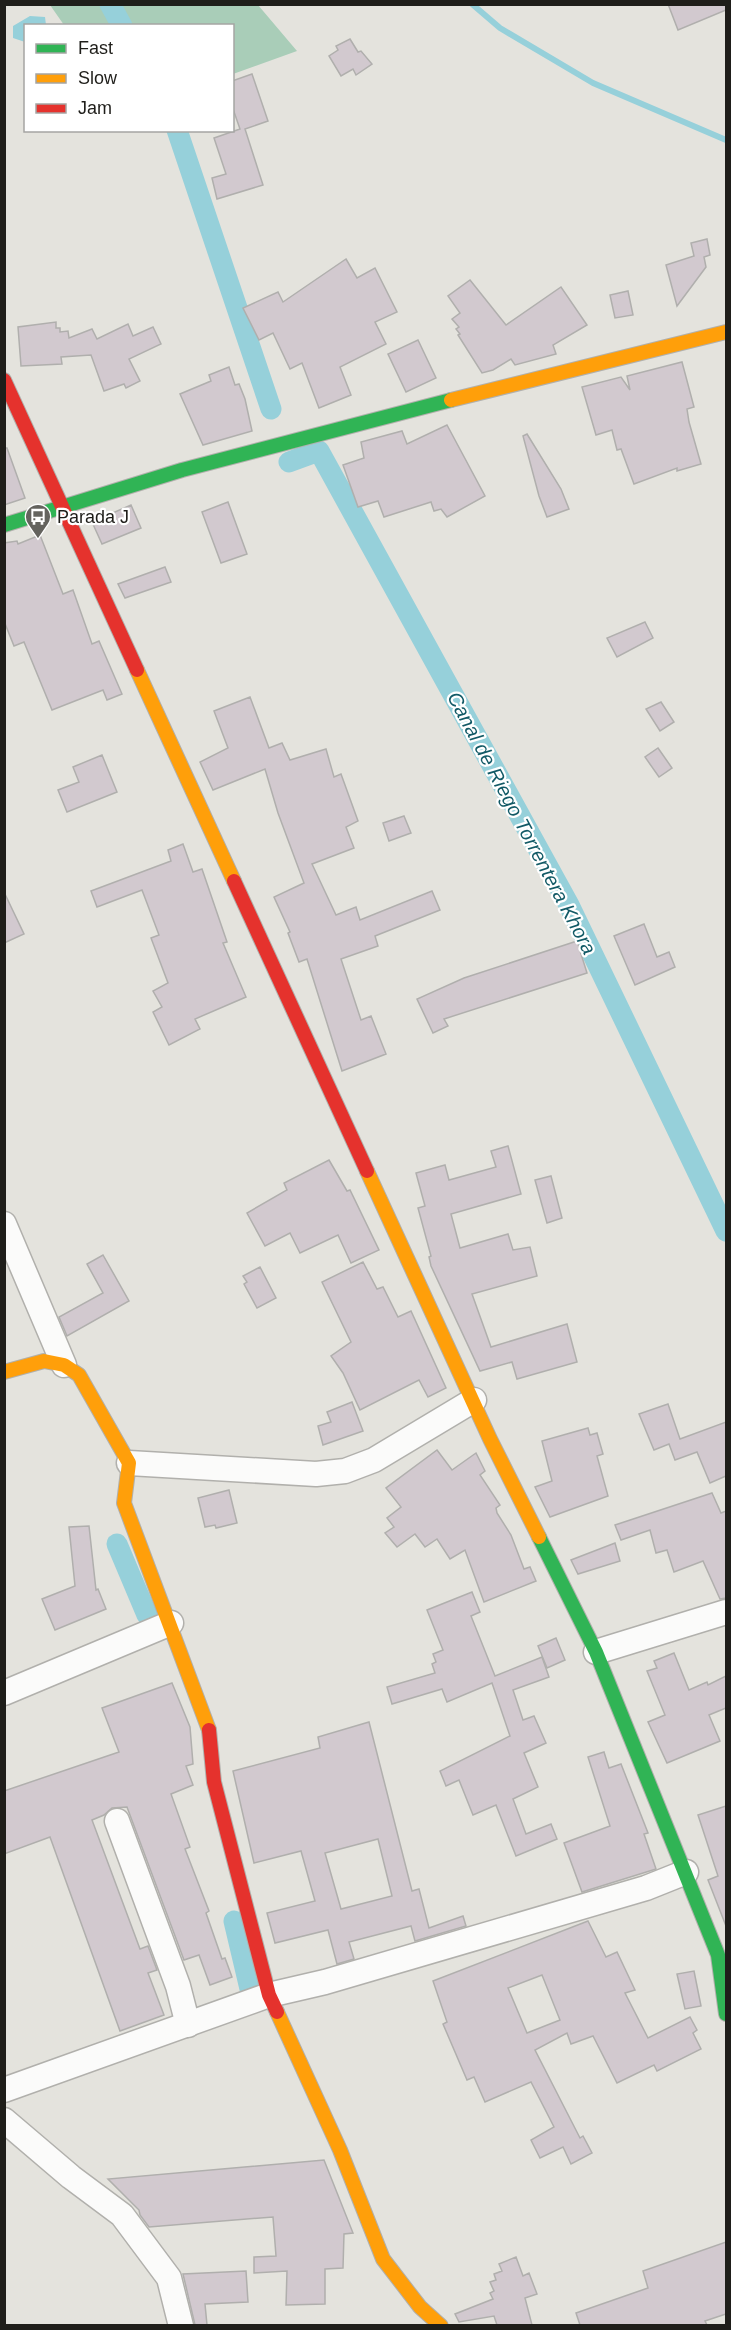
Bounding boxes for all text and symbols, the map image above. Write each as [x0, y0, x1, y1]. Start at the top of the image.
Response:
legend [24, 24, 234, 132]
text: Fast [78, 38, 113, 58]
text: Slow [78, 68, 118, 88]
text: Jam [78, 98, 112, 118]
bus stop icon: Parada J [23, 502, 53, 540]
place label: Parada J [57, 507, 129, 527]
water label: Canal de Riego Torrentera Khora [443, 688, 601, 958]

